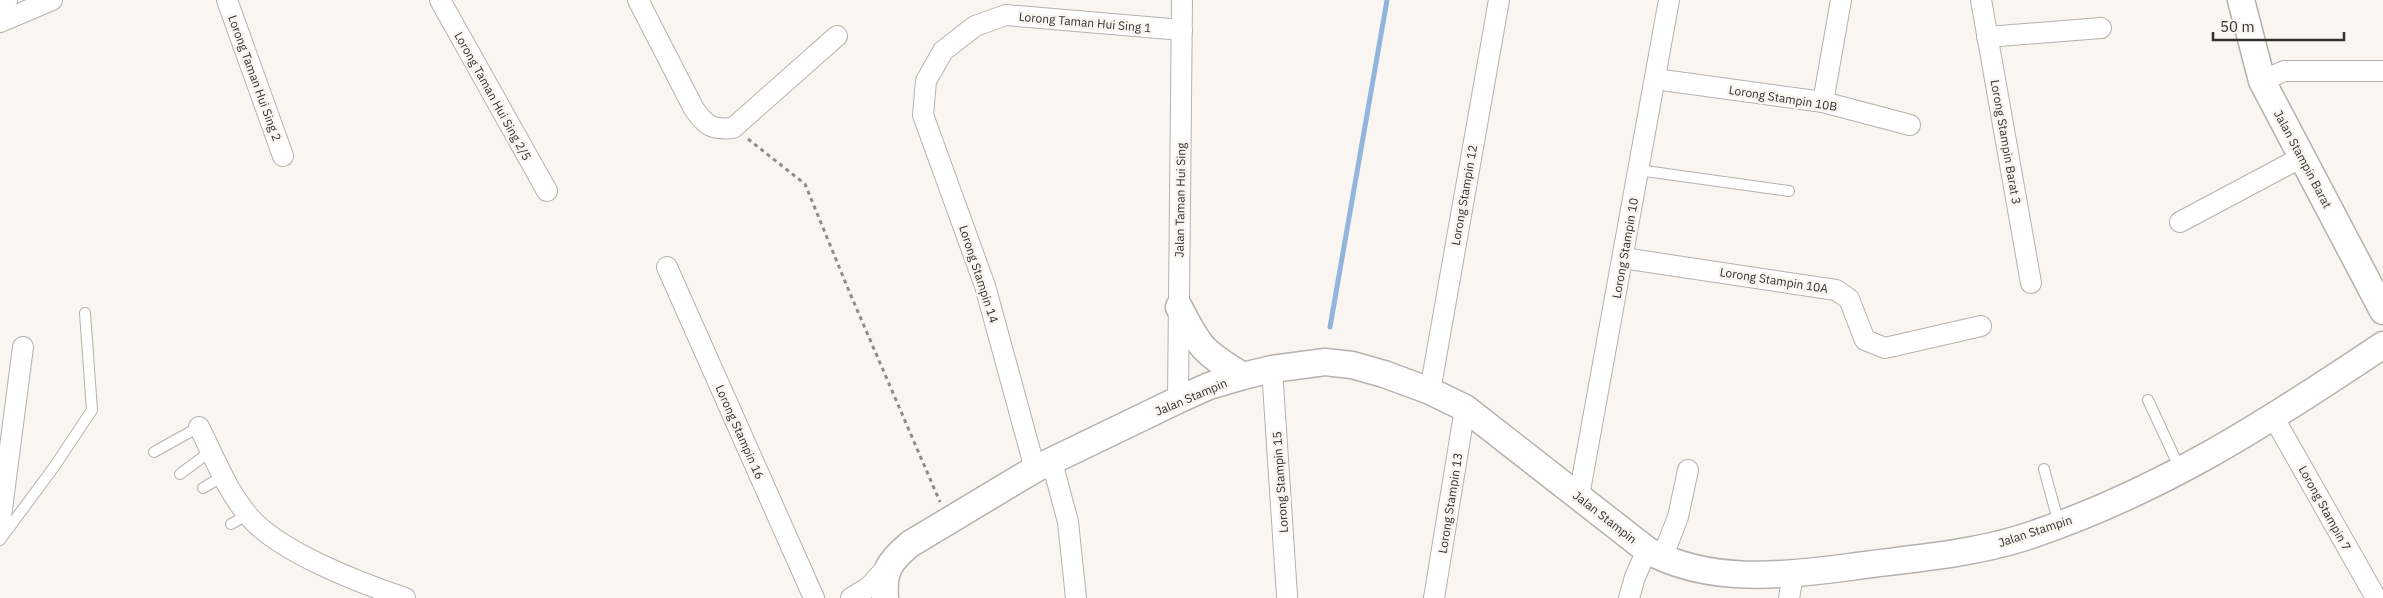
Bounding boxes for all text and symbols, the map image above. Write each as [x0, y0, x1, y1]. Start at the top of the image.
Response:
street label: Lorong Taman Hui Sing 1 [1018, 9, 1152, 35]
scale bar [2213, 10, 2344, 42]
street label: Lorong Taman Hui Sing 2 [225, 13, 285, 143]
text: 50 m [2220, 17, 2255, 36]
street label: Lorong Taman Hui Sing 2/5 [451, 29, 535, 163]
street label: Lorong Stampin Barat 3 [1988, 78, 2024, 206]
street label: Lorong Stampin 10B [1728, 82, 1838, 114]
street label: Jalan Stampin Barat [2271, 107, 2335, 211]
street label: Jalan Taman Hui Sing [1171, 142, 1189, 258]
street label: Lorong Stampin 12 [1448, 144, 1480, 246]
street label: Lorong Stampin 10 [1609, 197, 1641, 299]
street label: Lorong Stampin 14 [956, 223, 1002, 325]
street label: Lorong Stampin 10A [1719, 264, 1830, 296]
street label: Jalan Stampin [1153, 375, 1229, 419]
street label: Lorong Stampin 16 [712, 382, 768, 482]
street label: Lorong Stampin 15 [1269, 431, 1291, 533]
street label: Lorong Stampin 13 [1435, 452, 1465, 554]
street label: Lorong Stampin 7 [2296, 463, 2354, 553]
street label: Jalan Stampin [1570, 487, 1640, 547]
street label: Jalan Stampin [1996, 512, 2074, 550]

